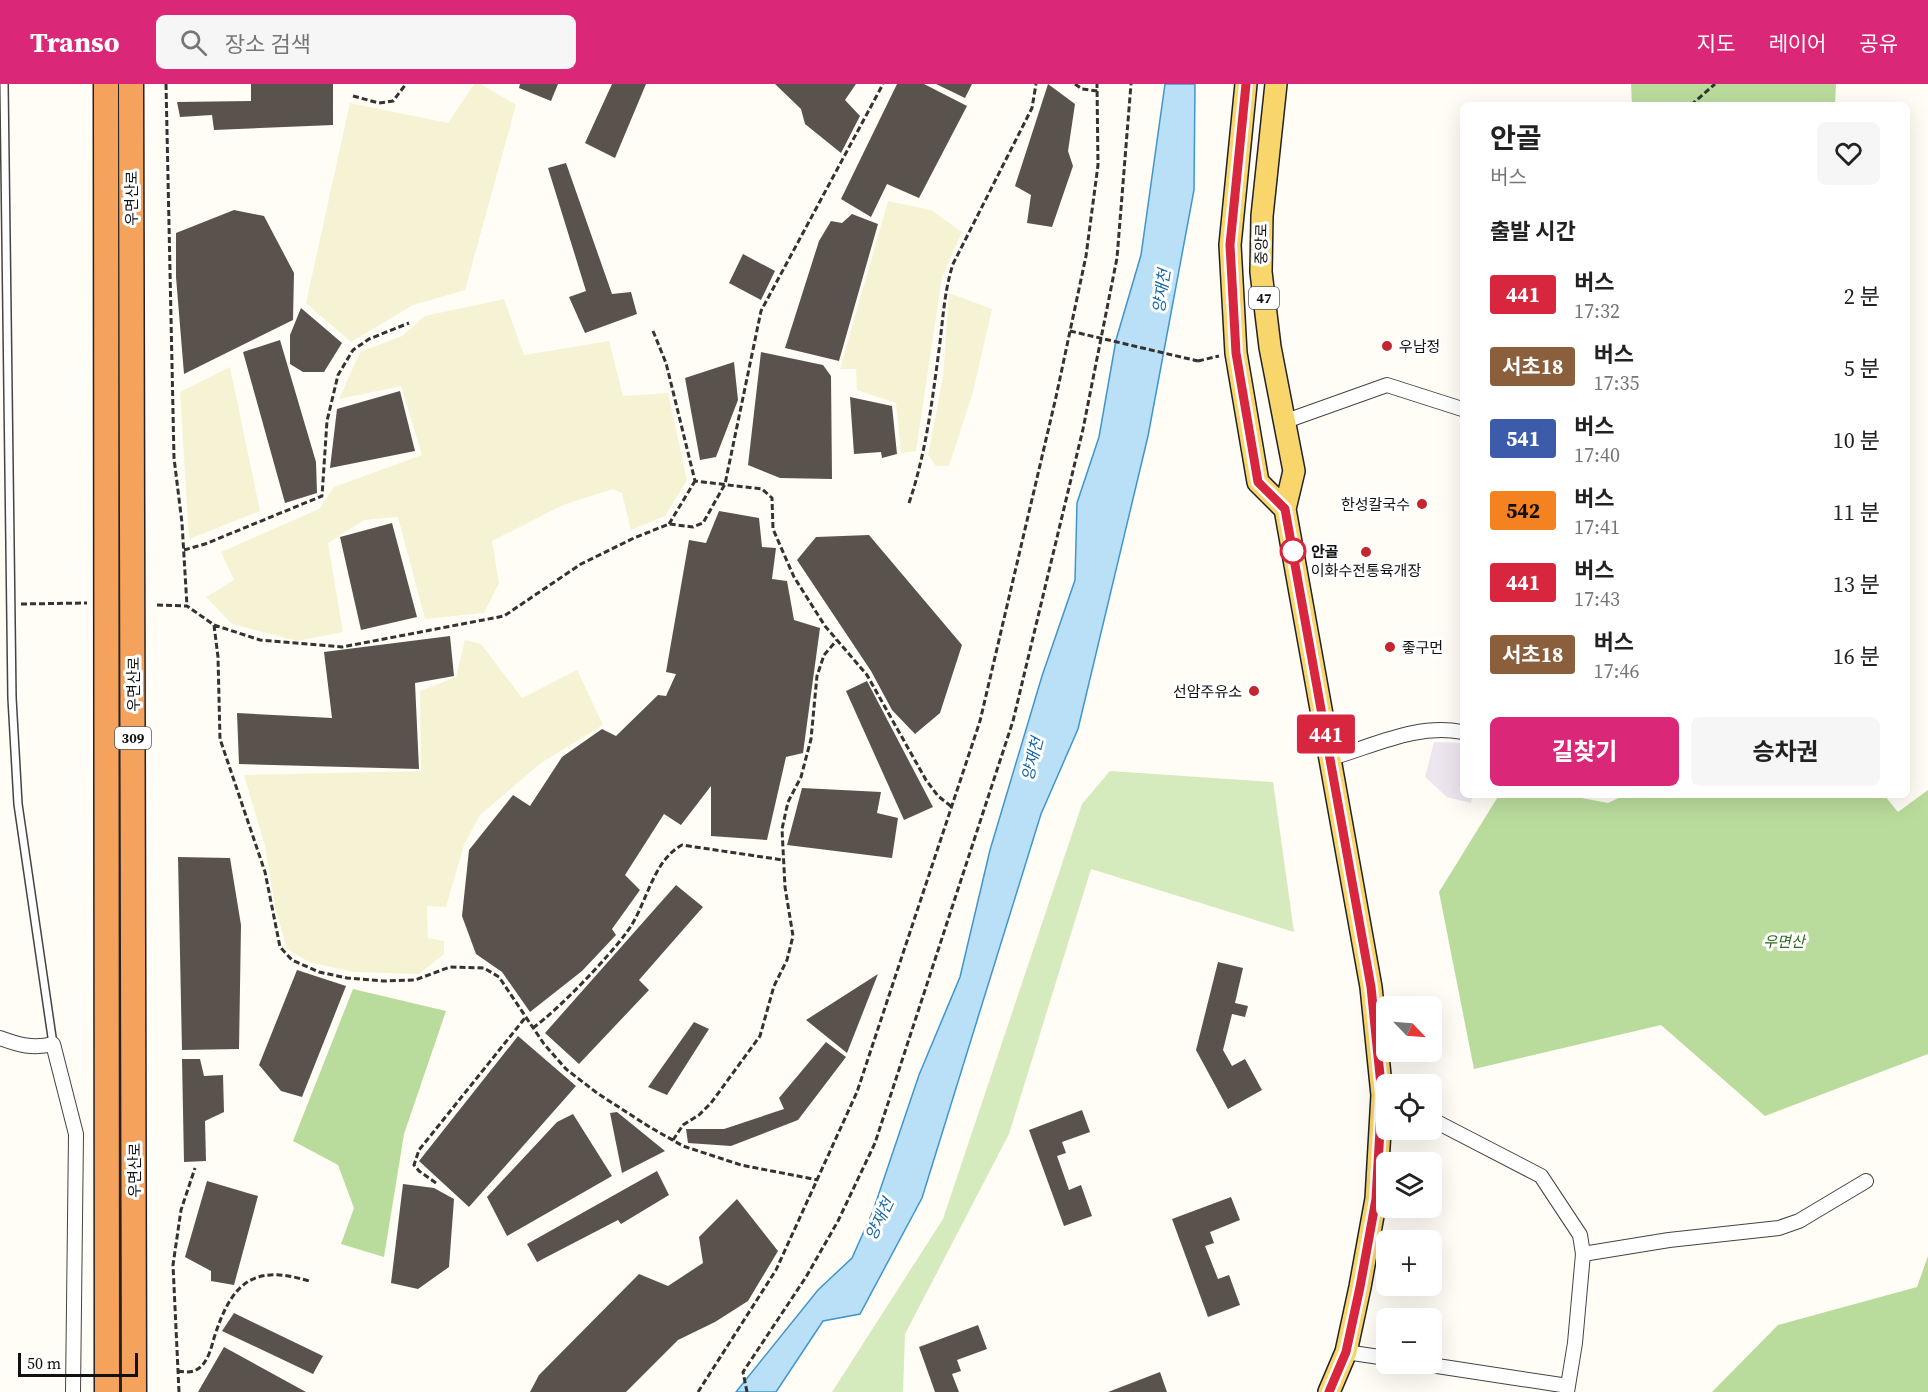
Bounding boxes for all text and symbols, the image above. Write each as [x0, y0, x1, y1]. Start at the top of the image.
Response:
search box [156, 15, 576, 69]
text: Transo [30, 23, 120, 61]
icon: search [177, 26, 210, 59]
text: 장소 검색 [225, 29, 311, 59]
text: 지도 [1697, 29, 1735, 58]
text: 레이어 [1768, 29, 1826, 58]
text: 공유 [1859, 29, 1898, 58]
text: 안골 [1490, 119, 1542, 157]
button: heart [1817, 122, 1880, 185]
text: 버스 [1490, 163, 1527, 191]
street label: 우면산로 [121, 170, 142, 226]
text: 출발 시간 [1490, 216, 1576, 246]
street label: 중앙로 [1250, 223, 1272, 265]
water label: 양재천 [1147, 265, 1175, 314]
text: 버스 [1574, 267, 1614, 297]
text: 441 [1506, 280, 1540, 309]
text: 2 분 [1844, 281, 1880, 311]
road number: 47 [1249, 287, 1279, 309]
text: 17:32 [1574, 297, 1620, 325]
place label: 우남정 [1399, 336, 1440, 357]
marker: 우남정 [1380, 339, 1394, 353]
text: 버스 [1593, 339, 1634, 369]
text: 서초18 [1502, 352, 1563, 381]
text: 5 분 [1844, 353, 1880, 383]
text: 17:35 [1593, 369, 1639, 397]
text: 버스 [1574, 411, 1614, 441]
text: 541 [1506, 424, 1540, 453]
text: 10 분 [1833, 425, 1880, 455]
text: 17:40 [1574, 441, 1620, 469]
text: 버스 [1574, 483, 1614, 513]
place label: 한성칼국수 [1341, 494, 1410, 515]
text: 542 [1506, 496, 1540, 525]
marker: 한성칼국수 [1415, 497, 1429, 511]
text: 11 분 [1833, 497, 1880, 527]
text: 17:41 [1574, 513, 1620, 541]
marker: 안골 [1280, 538, 1306, 564]
place label: 안골 [1311, 541, 1339, 562]
marker: 이화수전통육개장 [1359, 545, 1373, 559]
text: 버스 [1574, 555, 1614, 585]
place label: 이화수전통육개장 [1311, 560, 1421, 581]
text: 441 [1506, 568, 1540, 597]
text: 13 분 [1833, 569, 1880, 599]
text: 17:43 [1574, 585, 1620, 613]
text: 버스 [1593, 627, 1634, 657]
place label: 좋구먼 [1402, 637, 1443, 658]
marker: 좋구먼 [1383, 640, 1397, 654]
text: 서초18 [1502, 640, 1563, 669]
text: 16 분 [1833, 641, 1880, 671]
street label: 우면산로 [123, 656, 144, 712]
text: 17:46 [1593, 657, 1639, 685]
place label: 선암주유소 [1173, 681, 1242, 702]
marker: 선암주유소 [1247, 684, 1261, 698]
line badge: 441 [1292, 714, 1360, 754]
button: 길찾기 [1490, 717, 1679, 786]
button: 승차권 [1691, 717, 1880, 786]
text: 441 [1309, 720, 1343, 749]
road number: 309 [115, 727, 151, 749]
water label: 양재천 [1016, 733, 1049, 783]
park label: 우면산 [1763, 931, 1807, 952]
north arrow [1376, 996, 1442, 1062]
map controls [1376, 996, 1442, 1374]
button: locate [1376, 1074, 1442, 1140]
street label: 우면산로 [124, 1142, 145, 1198]
button: layers [1376, 1152, 1442, 1218]
water label: 양재천 [859, 1192, 900, 1244]
button: + [1376, 1230, 1442, 1296]
button: − [1376, 1308, 1442, 1374]
scale bar [18, 1350, 138, 1378]
text: 50 m [27, 1352, 61, 1374]

